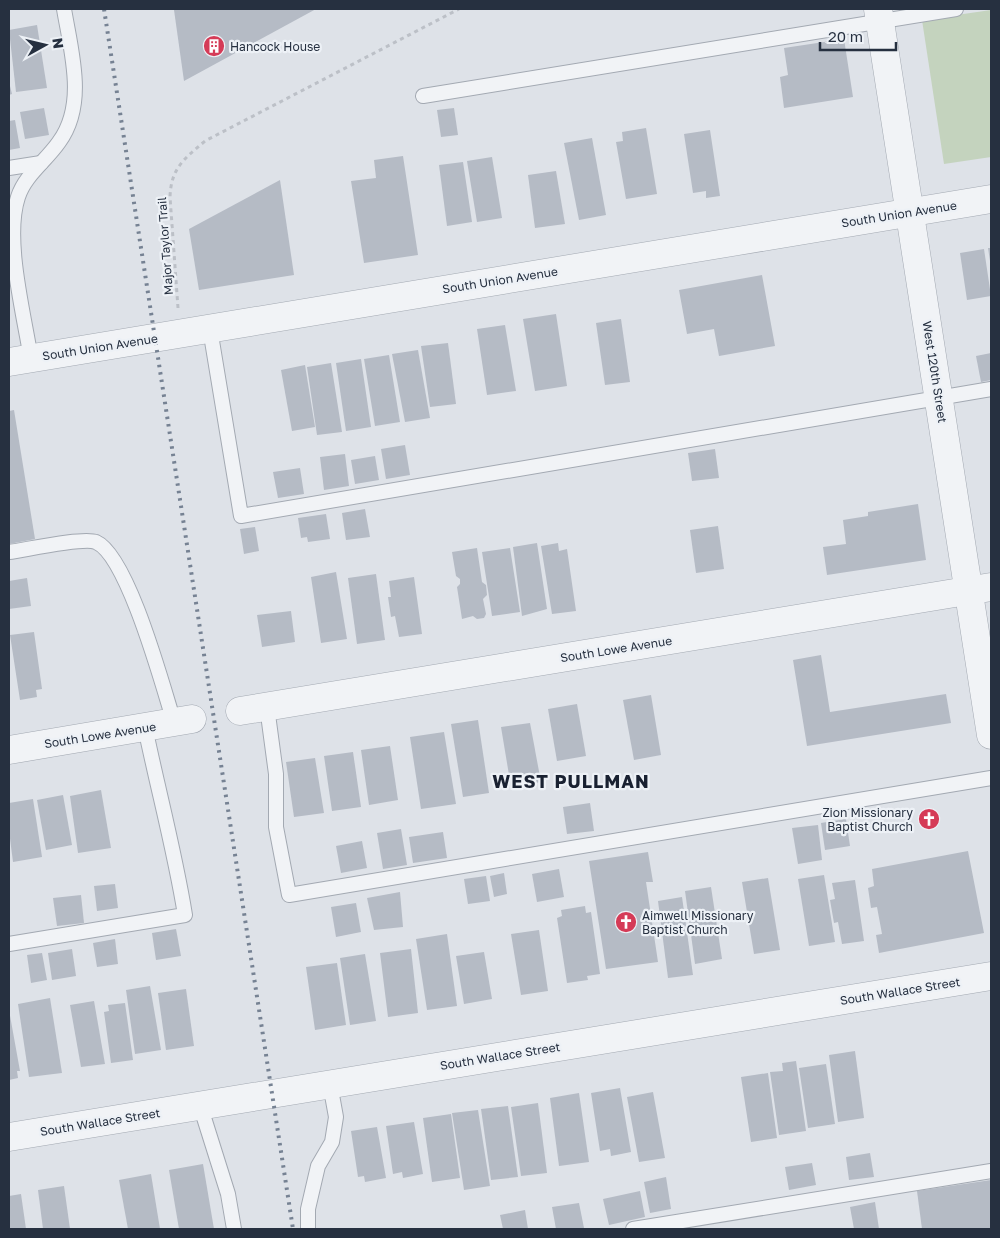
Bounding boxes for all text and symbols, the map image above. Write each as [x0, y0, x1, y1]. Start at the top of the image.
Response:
north arrow [20, 20, 70, 70]
scale bar [820, 20, 896, 52]
text: 20 m [828, 27, 863, 45]
building icon: Hancock House [202, 34, 226, 58]
text: N [49, 37, 68, 50]
place label: Hancock House [230, 39, 320, 54]
street label: Major Taylor Trail [154, 196, 176, 295]
street label: South Union Avenue [840, 197, 958, 231]
street label: South Union Avenue [441, 263, 559, 297]
street label: West 120th Street [920, 320, 951, 424]
street label: South Union Avenue [41, 330, 159, 364]
street label: South Lowe Avenue [559, 633, 673, 665]
street label: South Lowe Avenue [43, 719, 157, 751]
district label: WEST PULLMAN [492, 770, 650, 792]
place label: Zion Missionary Baptist Church [822, 805, 913, 834]
church icon: Zion Missionary Baptist Church [917, 807, 941, 831]
place label: Aimwell Missionary Baptist Church [642, 908, 754, 937]
church icon: Aimwell Missionary Baptist Church [614, 910, 638, 934]
street label: South Wallace Street [839, 974, 961, 1008]
street label: South Wallace Street [439, 1039, 561, 1073]
street label: South Wallace Street [39, 1105, 161, 1139]

